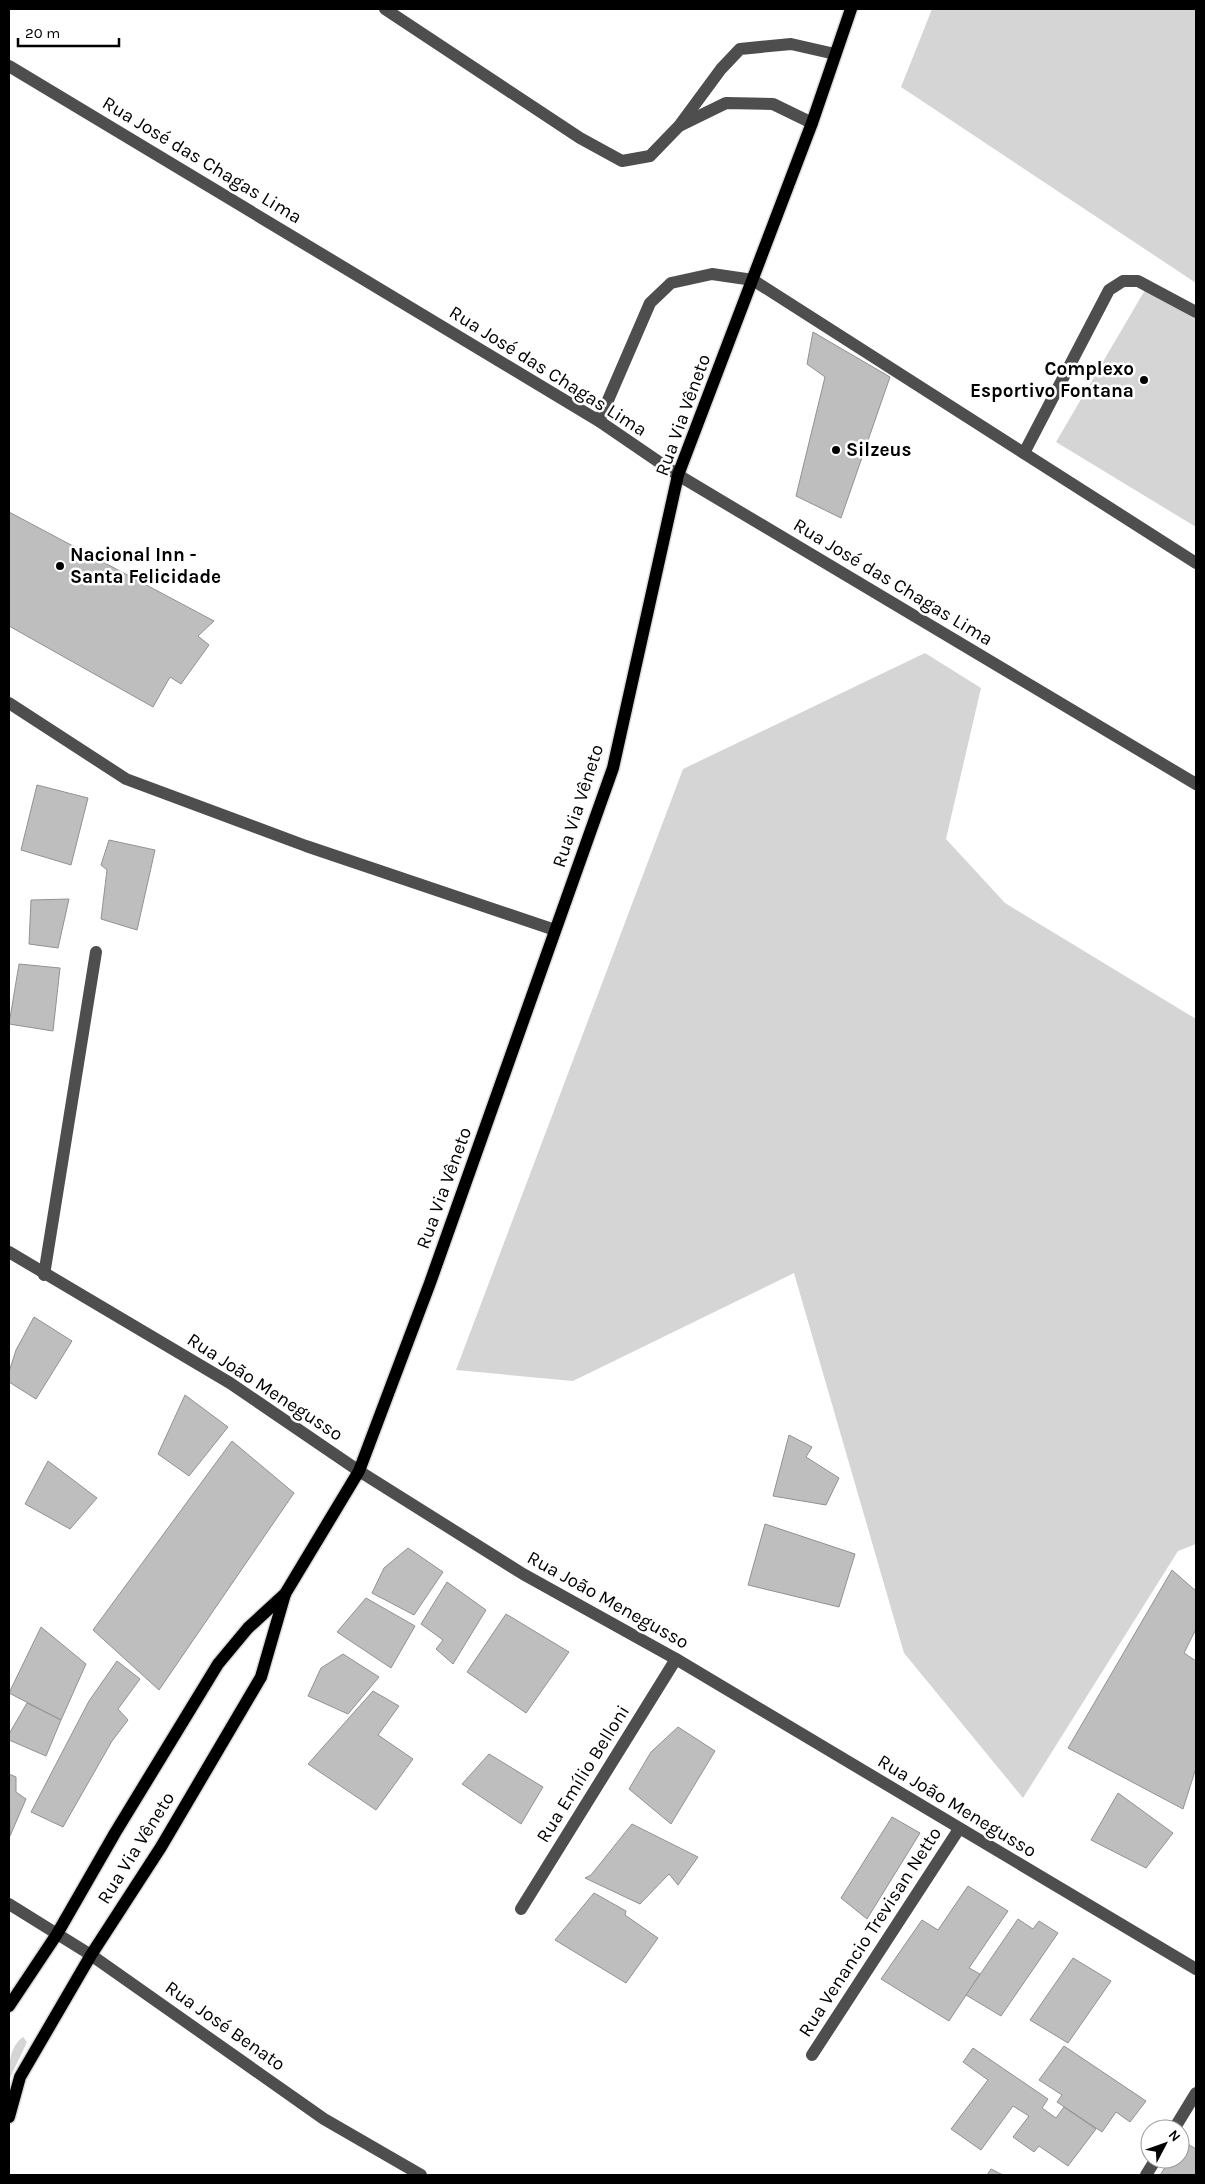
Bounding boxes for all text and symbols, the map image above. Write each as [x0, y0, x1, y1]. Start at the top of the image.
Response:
scale bar [18, 15, 119, 47]
text: 20 m [25, 24, 60, 42]
street label: Rua José das Chagas Lima [98, 92, 306, 228]
street label: Rua José das Chagas Lima [445, 301, 651, 441]
street label: Rua Via Vêneto [651, 351, 715, 479]
place label: Complexo Esportivo Fontana [970, 358, 1134, 402]
marker: Complexo Esportivo Fontana [1138, 374, 1150, 386]
place label: Silzeus [846, 439, 912, 461]
marker: Silzeus [830, 444, 842, 456]
street label: Rua José das Chagas Lima [789, 514, 997, 650]
place label: Nacional Inn - Santa Felicidade [70, 544, 221, 588]
marker: Nacional Inn - Santa Felicidade [54, 560, 66, 572]
street label: Rua Via Vêneto [548, 742, 608, 870]
street label: Rua Via Vêneto [412, 1124, 476, 1252]
street label: Rua João Menegusso [183, 1328, 347, 1446]
street label: Rua João Menegusso [523, 1546, 693, 1654]
street label: Rua Emílio Belloni [532, 1701, 634, 1847]
street label: Rua João Menegusso [874, 1750, 1040, 1862]
street label: Rua Via Vêneto [93, 1788, 179, 1908]
street label: Rua Venancio Trevisan Netto [794, 1823, 946, 2041]
street label: Rua José Benato [161, 1976, 289, 2076]
north arrow [1140, 2119, 1190, 2169]
text: N [1165, 2126, 1184, 2145]

